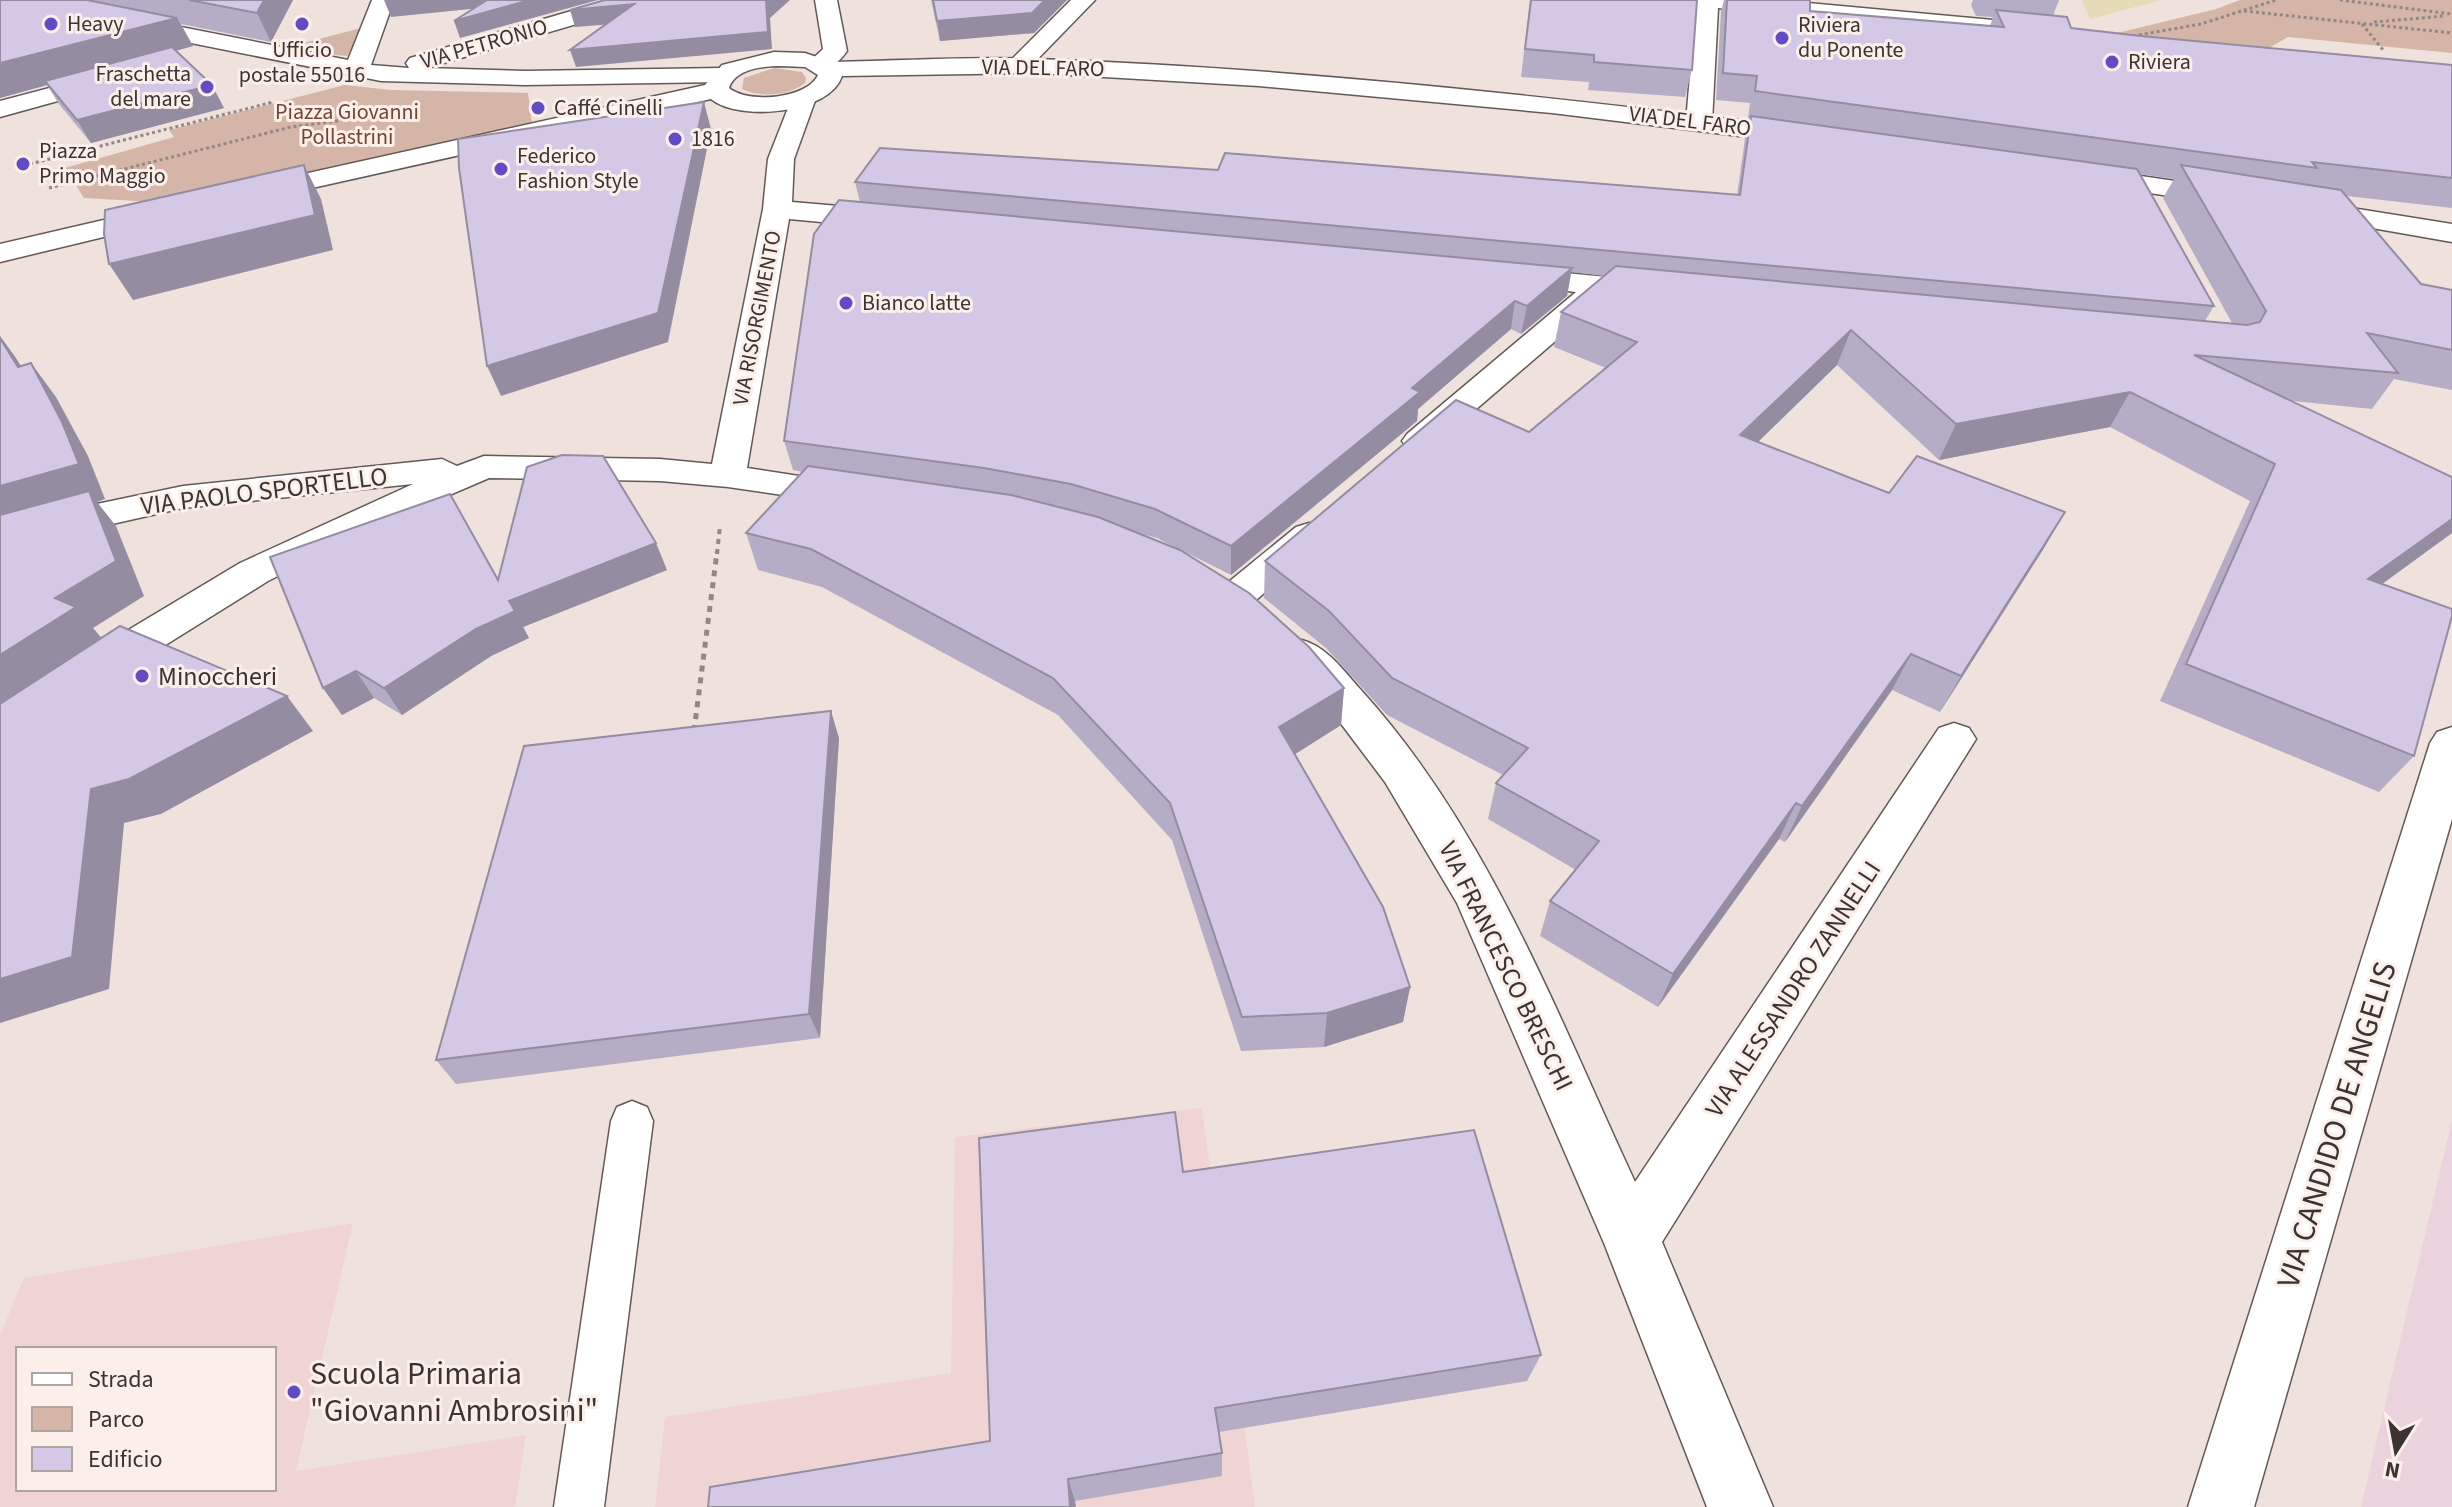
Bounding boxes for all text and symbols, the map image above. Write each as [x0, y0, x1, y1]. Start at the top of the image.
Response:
place label: Heavy [67, 8, 124, 40]
place label: Riviera du Ponente [1798, 9, 1904, 66]
street label: VIA PETRONIO [417, 11, 551, 77]
marker: Heavy [42, 15, 60, 33]
marker: Ufficio postale 55016 [293, 15, 311, 33]
marker: Riviera du Ponente [1773, 29, 1791, 47]
place label: Ufficio postale 55016 [239, 34, 365, 91]
place label: Riviera [2128, 46, 2191, 78]
street label: VIA DEL FARO [981, 51, 1105, 85]
marker: Riviera [2103, 53, 2121, 71]
place label: Fraschetta del mare [95, 58, 191, 115]
marker: Fraschetta del mare [198, 78, 216, 96]
place label: Caffé Cinelli [554, 92, 663, 124]
park label: Piazza Giovanni Pollastrini [275, 96, 419, 153]
street label: VIA DEL FARO [1627, 98, 1753, 144]
marker: Caffé Cinelli [529, 99, 547, 117]
place label: 1816 [691, 123, 735, 155]
marker: 1816 [666, 130, 684, 148]
place label: Piazza Primo Maggio [39, 135, 166, 192]
place label: Federico Fashion Style [517, 140, 639, 197]
marker: Piazza Primo Maggio [14, 155, 32, 173]
marker: Federico Fashion Style [492, 160, 510, 178]
street label: VIA RISORGIMENTO [724, 228, 790, 408]
place label: Bianco latte [862, 287, 971, 319]
marker: Bianco latte [837, 294, 855, 312]
street label: VIA PAOLO SPORTELLO [138, 458, 390, 524]
place label: Minoccheri [158, 658, 277, 695]
marker: Minoccheri [133, 667, 151, 685]
street label: VIA FRANCESCO BRESCHI [1429, 835, 1583, 1097]
street label: VIA ALESSANDRO ZANNELLI [1696, 854, 1890, 1124]
street label: VIA CANDIDO DE ANGELIS [2265, 956, 2409, 1294]
legend [16, 1347, 276, 1491]
place label: Scuola Primaria "Giovanni Ambrosini" [310, 1351, 598, 1434]
text: Strada [88, 1362, 154, 1397]
marker: Scuola Primaria "Giovanni Ambrosini" [285, 1383, 303, 1401]
text: Parco [88, 1402, 144, 1437]
north arrow [2356, 1411, 2436, 1491]
text: Edificio [88, 1442, 162, 1477]
text: N [2382, 1453, 2403, 1487]

